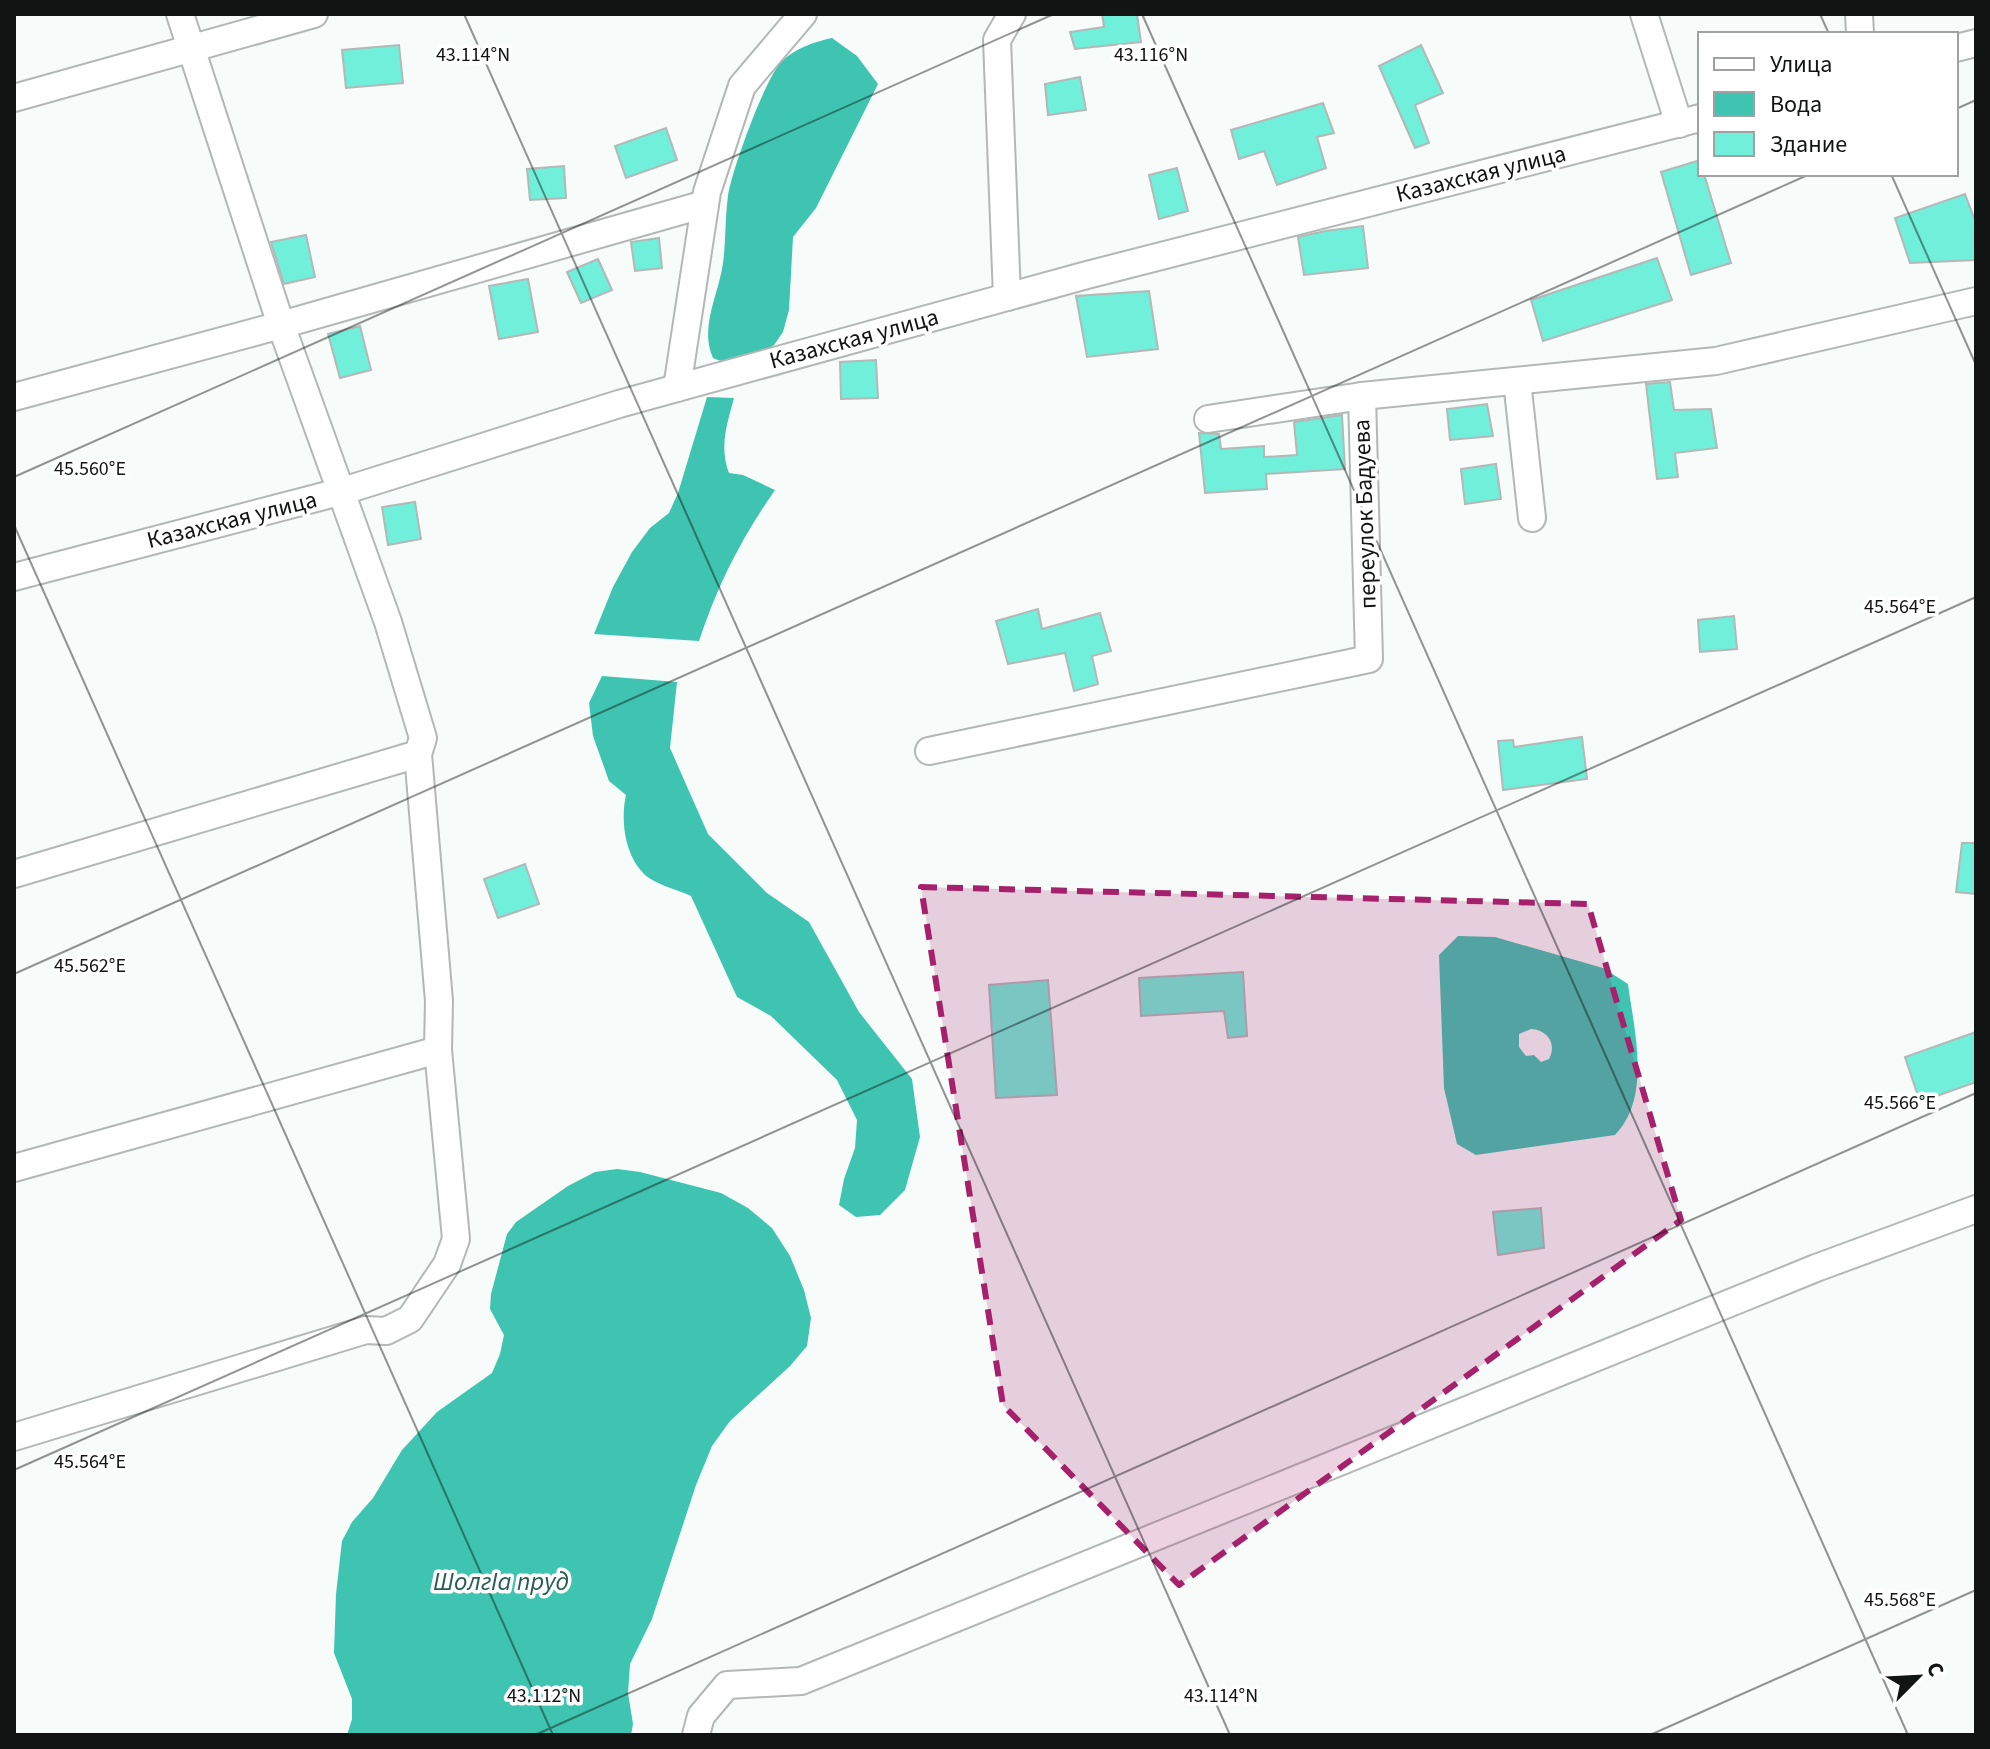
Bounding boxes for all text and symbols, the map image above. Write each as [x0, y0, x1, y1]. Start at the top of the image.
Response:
legend [1698, 32, 1958, 176]
text: 43.114°N [436, 41, 510, 69]
text: 43.116°N [1114, 41, 1188, 69]
text: Улица [1770, 47, 1832, 82]
text: Вода [1770, 87, 1822, 122]
text: Здание [1770, 127, 1847, 162]
street label: Казахская улица [1392, 136, 1570, 212]
street label: Казахская улица [765, 300, 943, 378]
street label: переулок Бадуева [1344, 418, 1386, 610]
text: 45.560°E [54, 455, 126, 483]
street label: Казахская улица [143, 482, 321, 558]
text: 45.564°E [1864, 593, 1936, 621]
text: 45.562°E [54, 952, 126, 980]
text: 45.566°E [1864, 1089, 1936, 1117]
text: 45.564°E [54, 1448, 126, 1476]
water label: ШолгIа пруд [433, 1563, 569, 1600]
text: 45.568°E [1864, 1586, 1936, 1614]
north arrow [1878, 1637, 1958, 1717]
text: С [1918, 1657, 1953, 1682]
text: 43.112°N [507, 1682, 581, 1710]
text: 43.114°N [1184, 1682, 1258, 1710]

